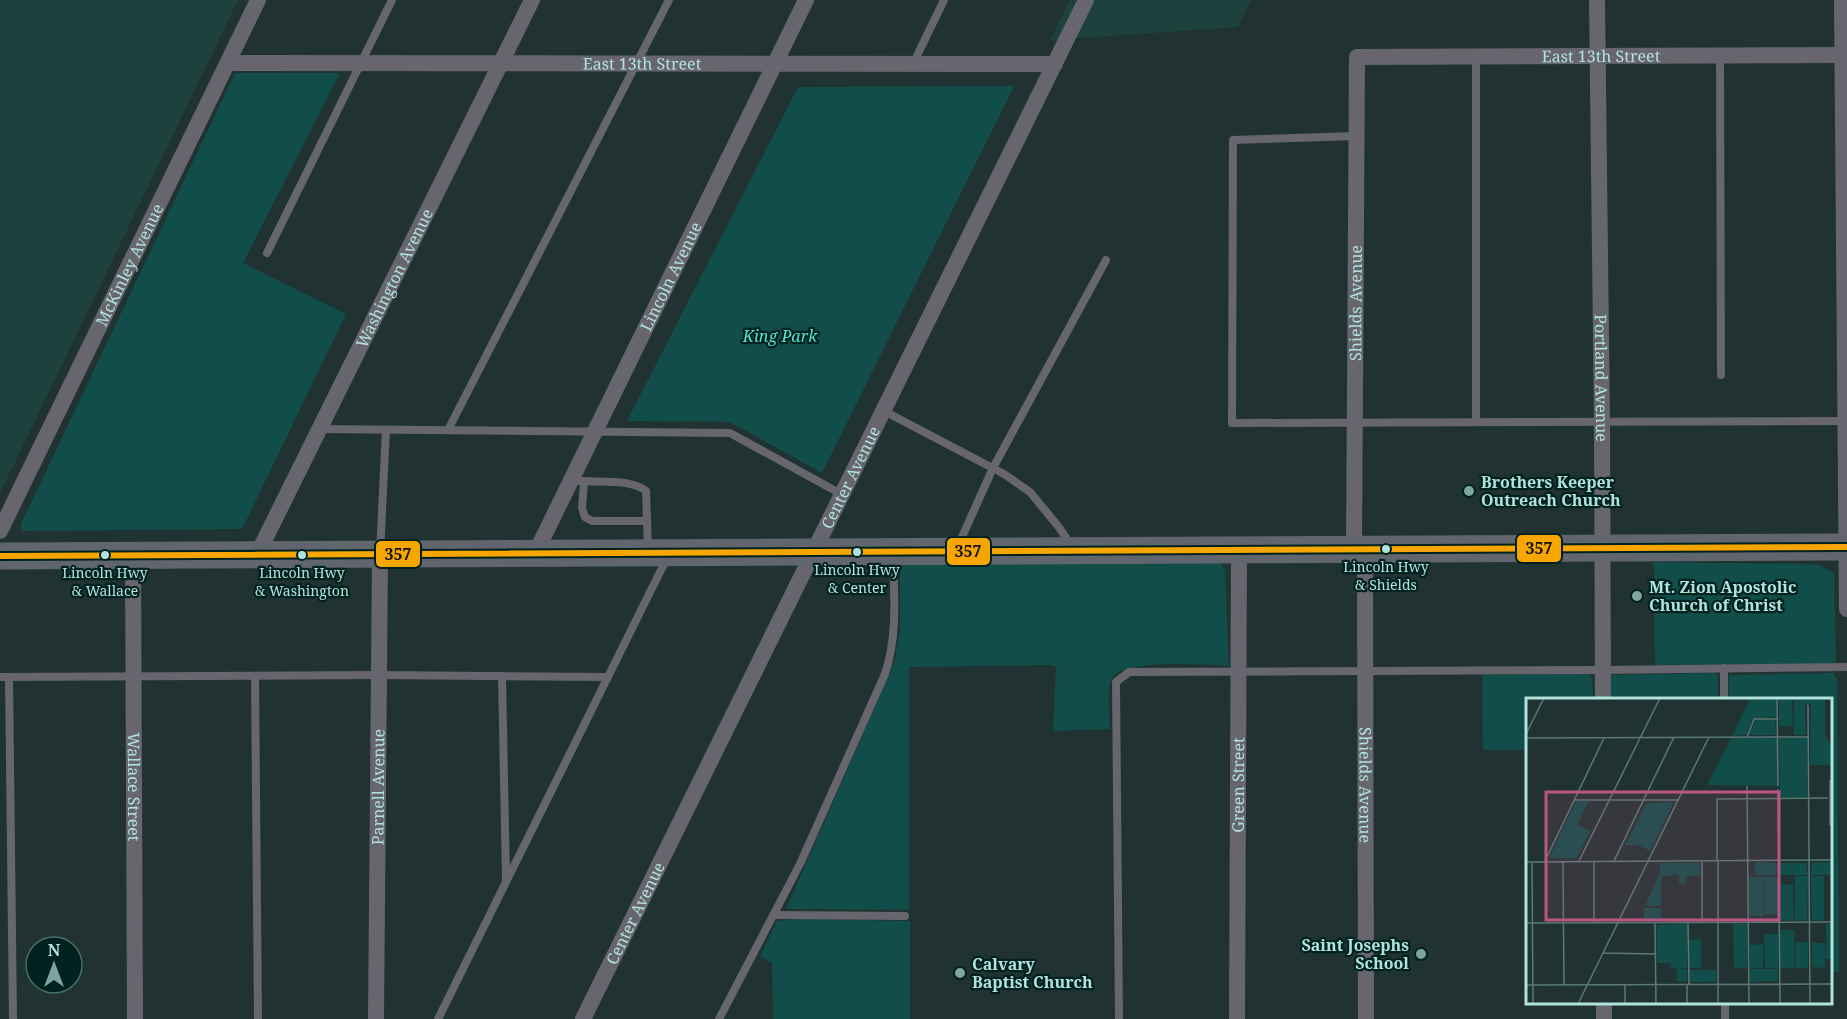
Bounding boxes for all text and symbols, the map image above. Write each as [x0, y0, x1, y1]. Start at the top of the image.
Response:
street label: East 13th Street [1542, 45, 1661, 67]
street label: East 13th Street [583, 52, 702, 75]
street label: McKinley Avenue [90, 200, 168, 330]
street label: Washington Avenue [350, 205, 438, 351]
street label: Lincoln Avenue [635, 218, 707, 335]
street label: Shields Avenue [1344, 245, 1367, 361]
street label: Portland Avenue [1590, 314, 1613, 442]
park label: King Park [742, 325, 818, 347]
street label: Center Avenue [816, 422, 885, 532]
place label: Brothers Keeper Outreach Church [1481, 471, 1621, 511]
marker: Brothers Keeper Outreach Church [1462, 484, 1476, 498]
line badge: 357 [1516, 534, 1562, 563]
line badge: 357 [946, 537, 991, 566]
text: 357 [1525, 537, 1553, 559]
line badge: 357 [375, 540, 421, 568]
text: 357 [954, 540, 982, 562]
text: 357 [384, 543, 412, 565]
marker: Lincoln Hwy & Shields [1380, 543, 1392, 555]
marker: Lincoln Hwy & Center [851, 546, 863, 558]
marker: Lincoln Hwy & Wallace [99, 549, 111, 561]
marker: Lincoln Hwy & Washington [296, 549, 308, 561]
place label: Lincoln Hwy & Shields [1343, 557, 1429, 594]
place label: Lincoln Hwy & Center [814, 560, 900, 597]
place label: Lincoln Hwy & Wallace [62, 563, 148, 600]
place label: Lincoln Hwy & Washington [255, 563, 349, 600]
place label: Mt. Zion Apostolic Church of Christ [1649, 576, 1796, 616]
marker: Mt. Zion Apostolic Church of Christ [1630, 589, 1644, 603]
inset map [1526, 698, 1832, 1004]
street label: Shields Avenue [1354, 727, 1377, 843]
street label: Parnell Avenue [366, 729, 390, 845]
street label: Wallace Street [123, 733, 145, 842]
street label: Green Street [1227, 737, 1249, 833]
street label: Center Avenue [601, 858, 670, 968]
place label: Saint Josephs School [1301, 934, 1409, 974]
north arrow [24, 935, 84, 995]
text: N [48, 939, 61, 961]
marker: Saint Josephs School [1414, 947, 1428, 961]
place label: Calvary Baptist Church [972, 953, 1093, 993]
marker: Calvary Baptist Church [953, 966, 967, 980]

